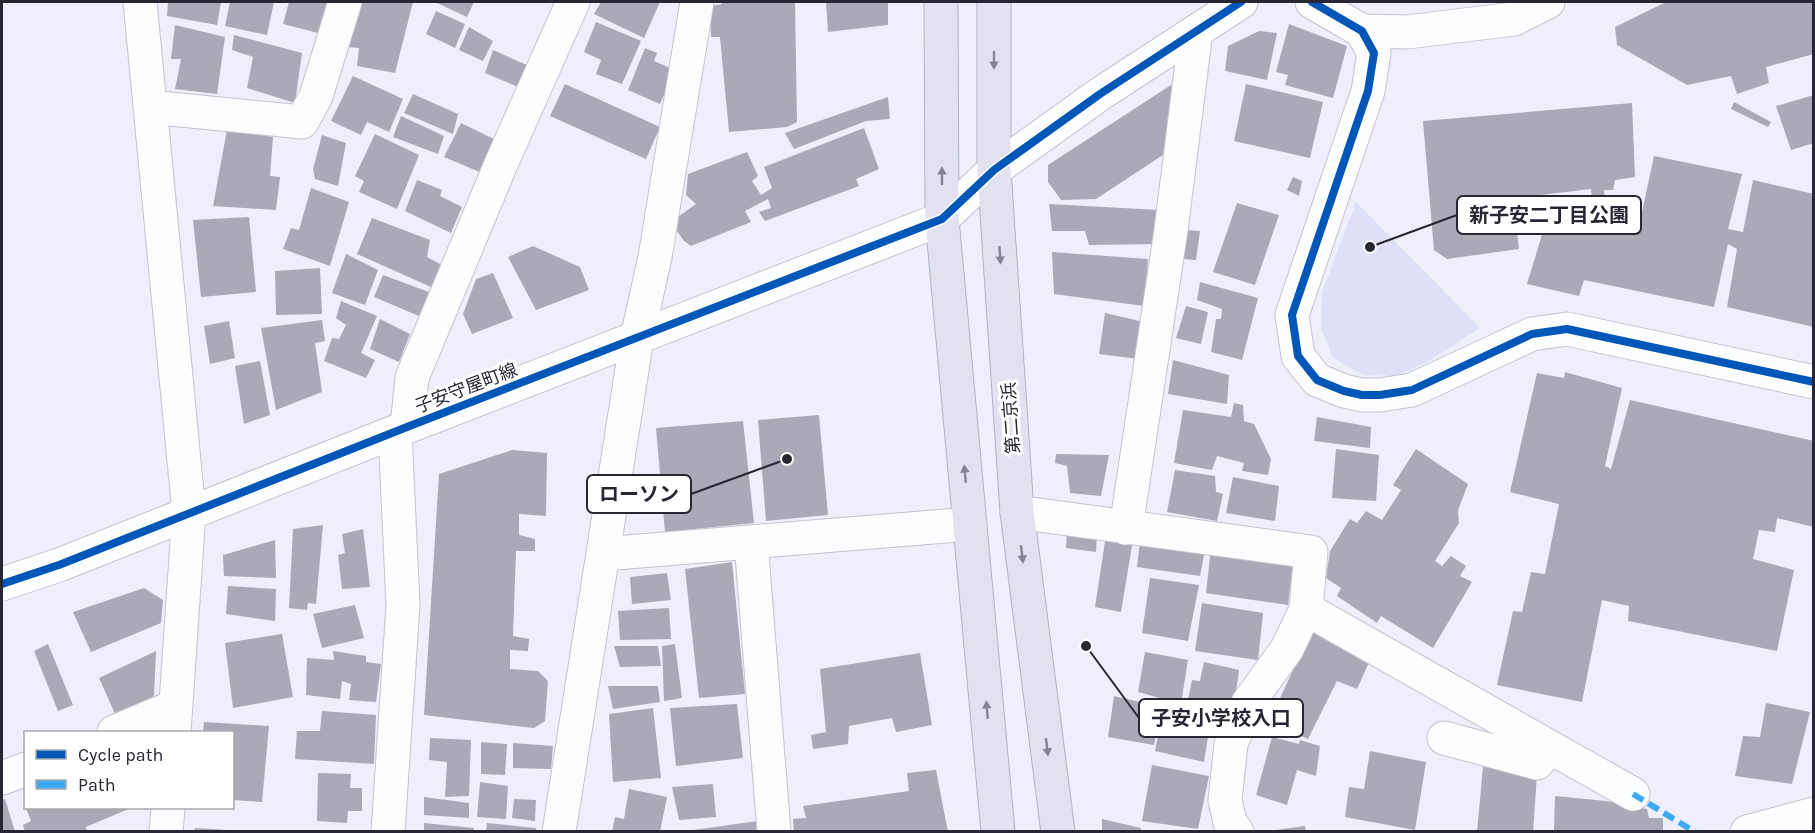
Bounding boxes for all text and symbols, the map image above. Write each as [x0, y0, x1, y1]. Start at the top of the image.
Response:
one-way arrow [989, 50, 999, 69]
one-way arrow [937, 166, 947, 185]
callout: 新子安二丁目公園 [1457, 196, 1641, 234]
text: 新子安二丁目公園 [1469, 204, 1629, 227]
one-way arrow [995, 245, 1004, 264]
street label: 子安守屋町線 [412, 358, 520, 418]
street label: 第二京浜 [998, 381, 1024, 455]
one-way arrow [960, 465, 970, 484]
callout: ローソン [587, 475, 691, 513]
text: ローソン [599, 483, 679, 506]
one-way arrow [1018, 544, 1027, 563]
callout: 子安小学校入口 [1139, 699, 1303, 737]
one-way arrow [982, 701, 991, 720]
text: 子安小学校入口 [1151, 707, 1291, 730]
legend [24, 731, 234, 809]
one-way arrow [1042, 738, 1052, 757]
text: Cycle path [78, 744, 163, 766]
text: Path [78, 774, 116, 796]

